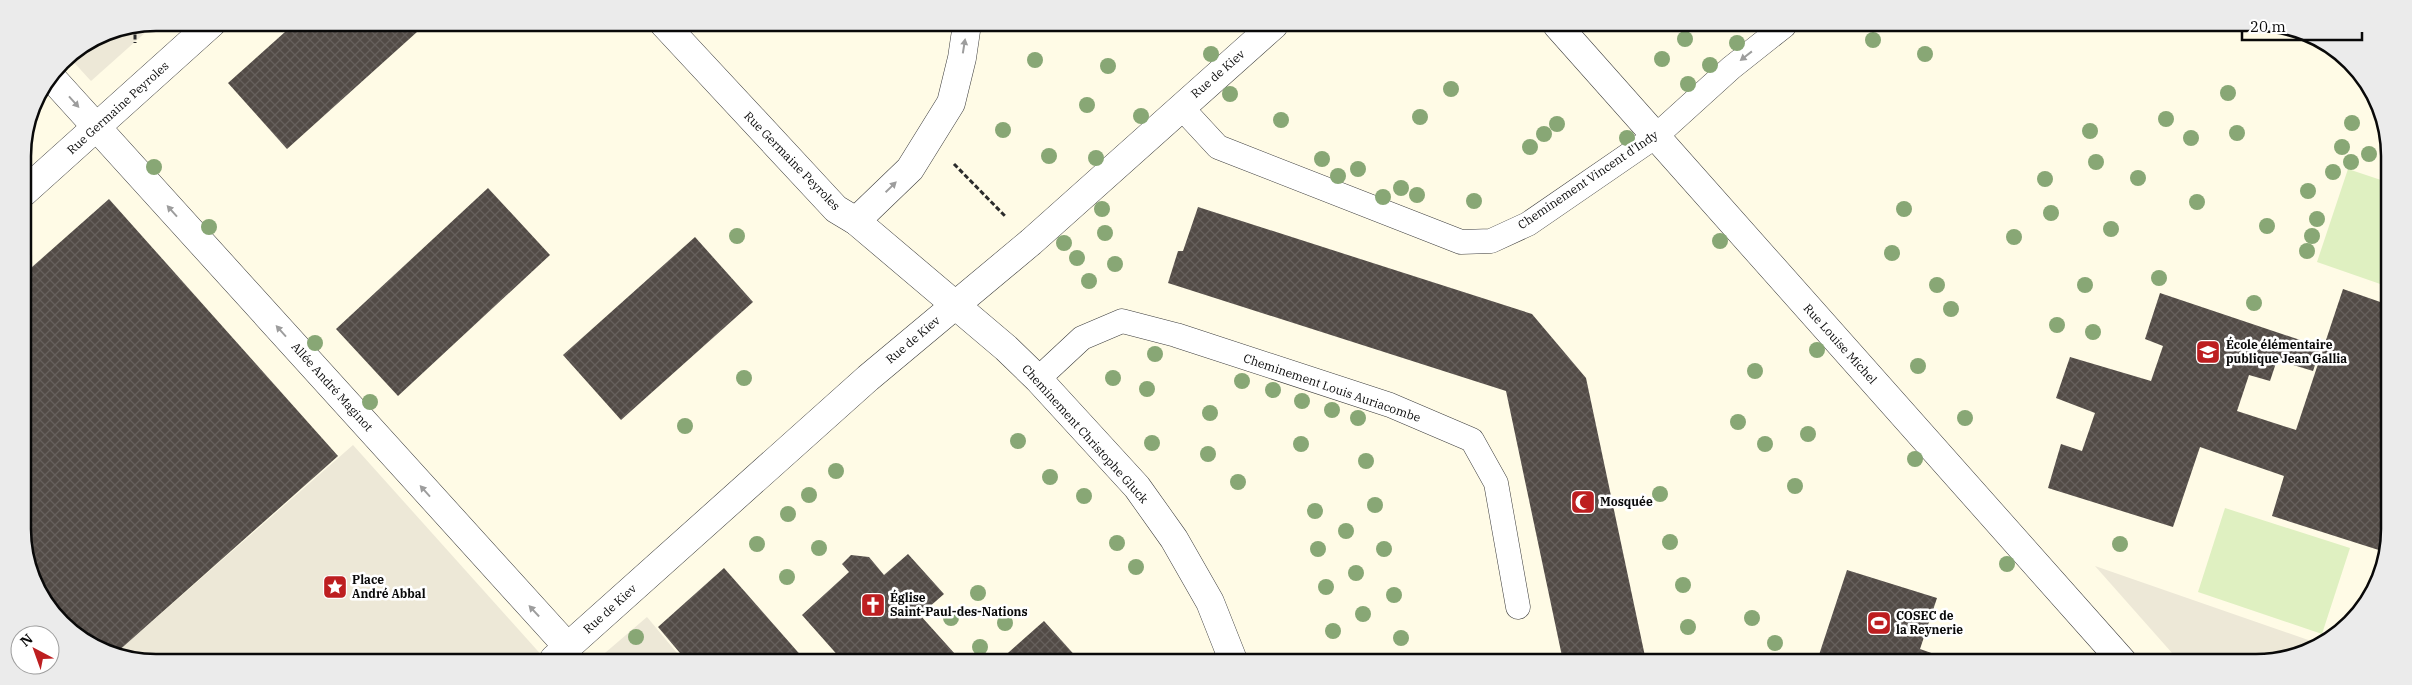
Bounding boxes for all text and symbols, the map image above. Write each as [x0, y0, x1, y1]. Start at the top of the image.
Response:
scale bar [2242, 10, 2362, 42]
text: 20 m [2250, 17, 2286, 36]
one-way arrow [960, 38, 968, 54]
street label: Rue de Kiev [1188, 46, 1248, 101]
one-way arrow [1740, 51, 1753, 62]
street label: Rue Germaine Peyroles [64, 58, 172, 157]
one-way arrow [68, 96, 80, 108]
street label: Rue Germaine Peyroles [741, 108, 844, 213]
street label: Cheminement Vincent d'Indy [1515, 127, 1661, 232]
one-way arrow [885, 181, 897, 193]
one-way arrow [166, 205, 178, 217]
street label: Rue Louise Michel [1800, 300, 1881, 387]
street label: Rue de Kiev [882, 312, 943, 367]
one-way arrow [275, 326, 287, 338]
place label: École élémentaire publique Jean Gallia [2226, 336, 2347, 366]
street label: Allée André Maginot [288, 339, 376, 434]
school or university icon: École élémentaire publique Jean Gallia [2195, 339, 2221, 365]
street label: Cheminement Louis Auriacombe [1242, 350, 1423, 425]
street label: Cheminement Christophe Gluck [1019, 361, 1152, 506]
one-way arrow [419, 485, 431, 497]
mosque icon: Mosquée [1570, 489, 1596, 515]
place label: Mosquée [1600, 494, 1653, 509]
place label: Place André Abbal [352, 572, 426, 601]
place icon: Place André Abbal [322, 574, 348, 600]
street label: Rue de Kiev [580, 580, 640, 636]
place label: Église Saint-Paul-des-Nations [890, 589, 1028, 619]
church icon: Église Saint-Paul-des-Nations [860, 592, 886, 618]
one-way arrow [529, 605, 540, 617]
place label: COSEC de la Reynerie [1896, 608, 1963, 637]
sports icon: COSEC de la Reynerie [1866, 610, 1892, 636]
north arrow [10, 625, 60, 675]
text: N [16, 630, 37, 651]

